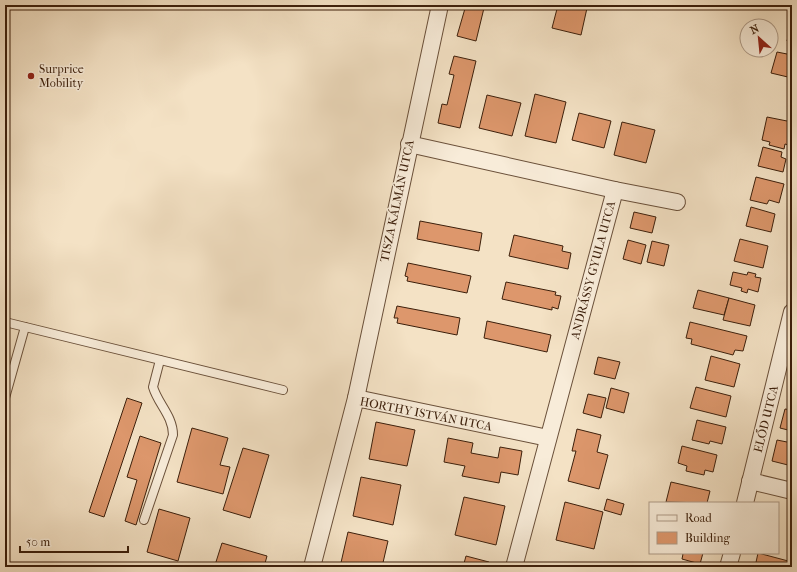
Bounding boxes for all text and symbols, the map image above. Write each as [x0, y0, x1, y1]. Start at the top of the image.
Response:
north arrow [739, 18, 779, 58]
text: N [748, 22, 762, 37]
place label: Surprice Mobility [39, 62, 84, 90]
marker: Surprice Mobility [26, 71, 36, 81]
street label: TISZA KÁLMÁN UTCA [376, 138, 417, 263]
street label: ANDRÁSSY GYULA UTCA [567, 199, 618, 342]
street label: ELŐD UTCA [750, 383, 781, 454]
street label: HORTHY ISTVÁN UTCA [359, 393, 494, 434]
legend [649, 502, 779, 554]
text: Road [685, 511, 712, 525]
scale bar [20, 528, 128, 554]
text: Building [685, 531, 730, 545]
text: 50 m [26, 535, 50, 549]

